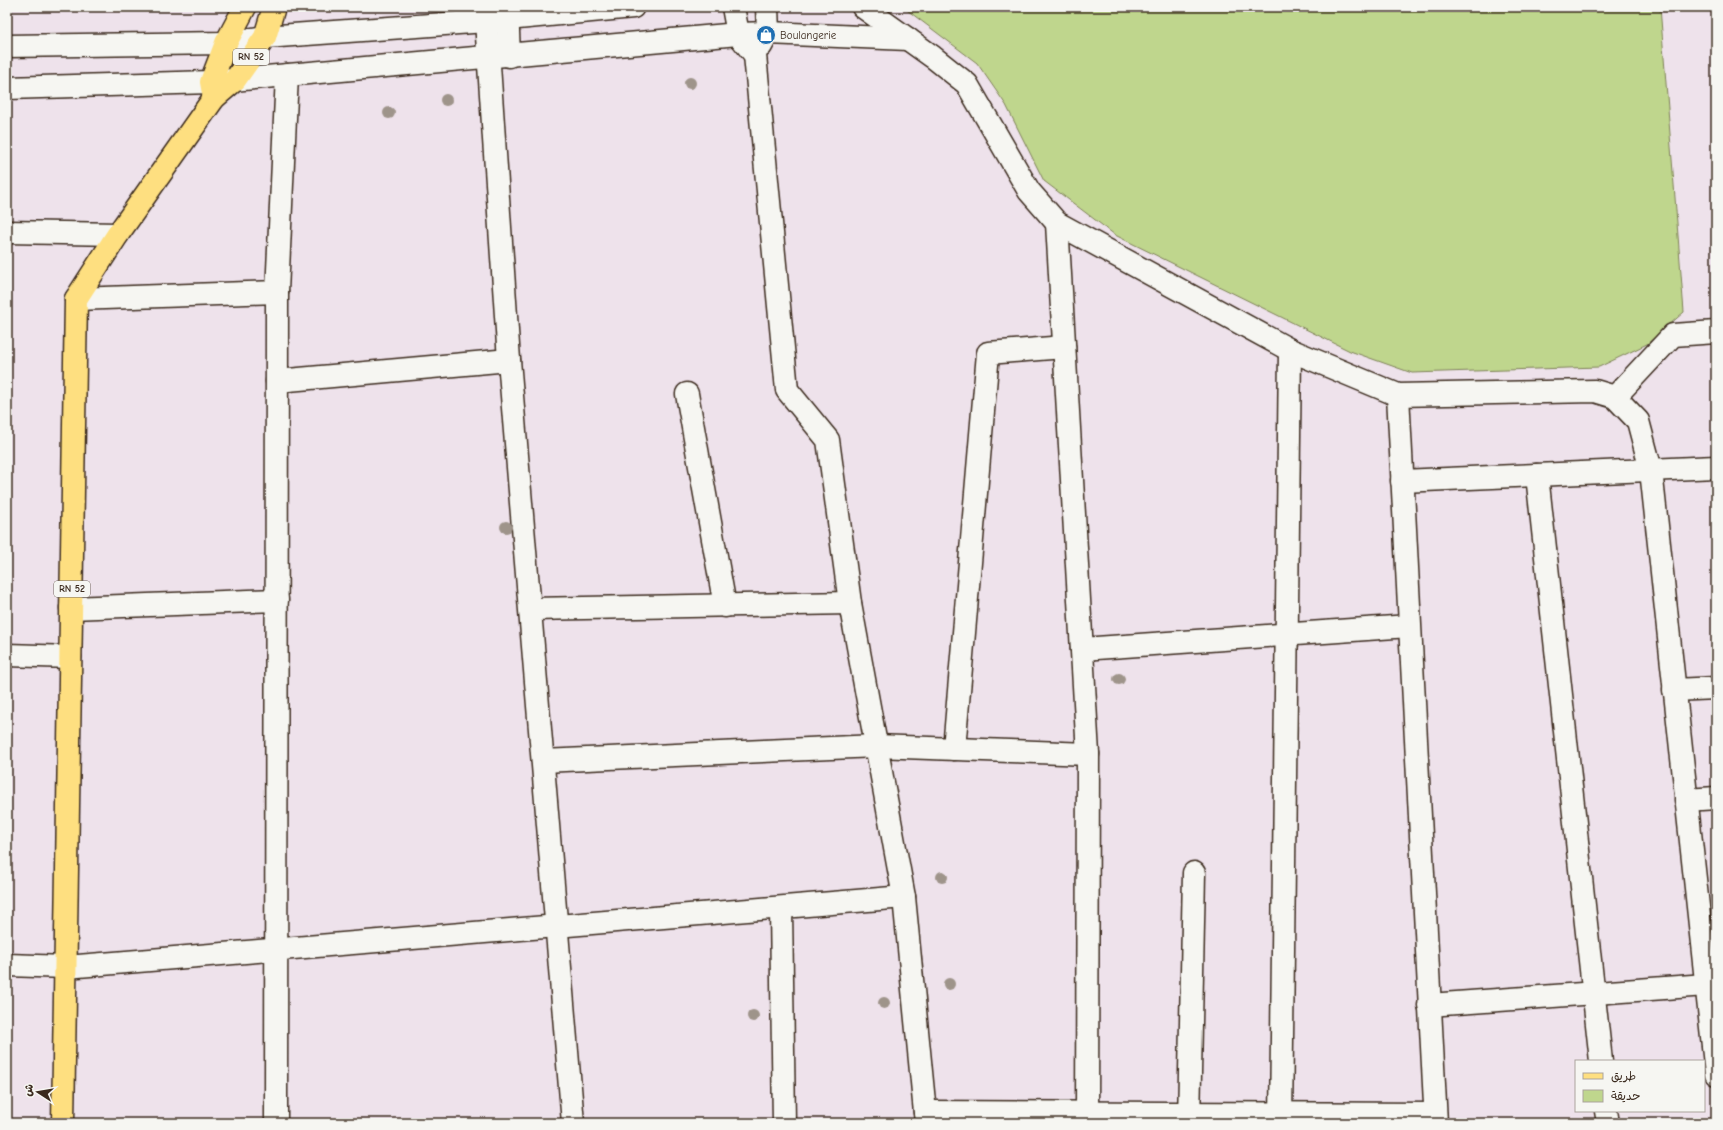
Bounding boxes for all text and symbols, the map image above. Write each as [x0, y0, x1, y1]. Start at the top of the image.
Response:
shop icon: Boulangerie [755, 24, 777, 46]
place label: Boulangerie [780, 29, 837, 42]
road number: RN 52 [233, 49, 269, 65]
road number: RN 52 [54, 581, 90, 597]
legend [1575, 1060, 1705, 1112]
text: طريق [1611, 1069, 1636, 1083]
north arrow [18, 1072, 58, 1112]
text: ش [21, 1083, 36, 1097]
text: حديقة [1611, 1089, 1640, 1103]

